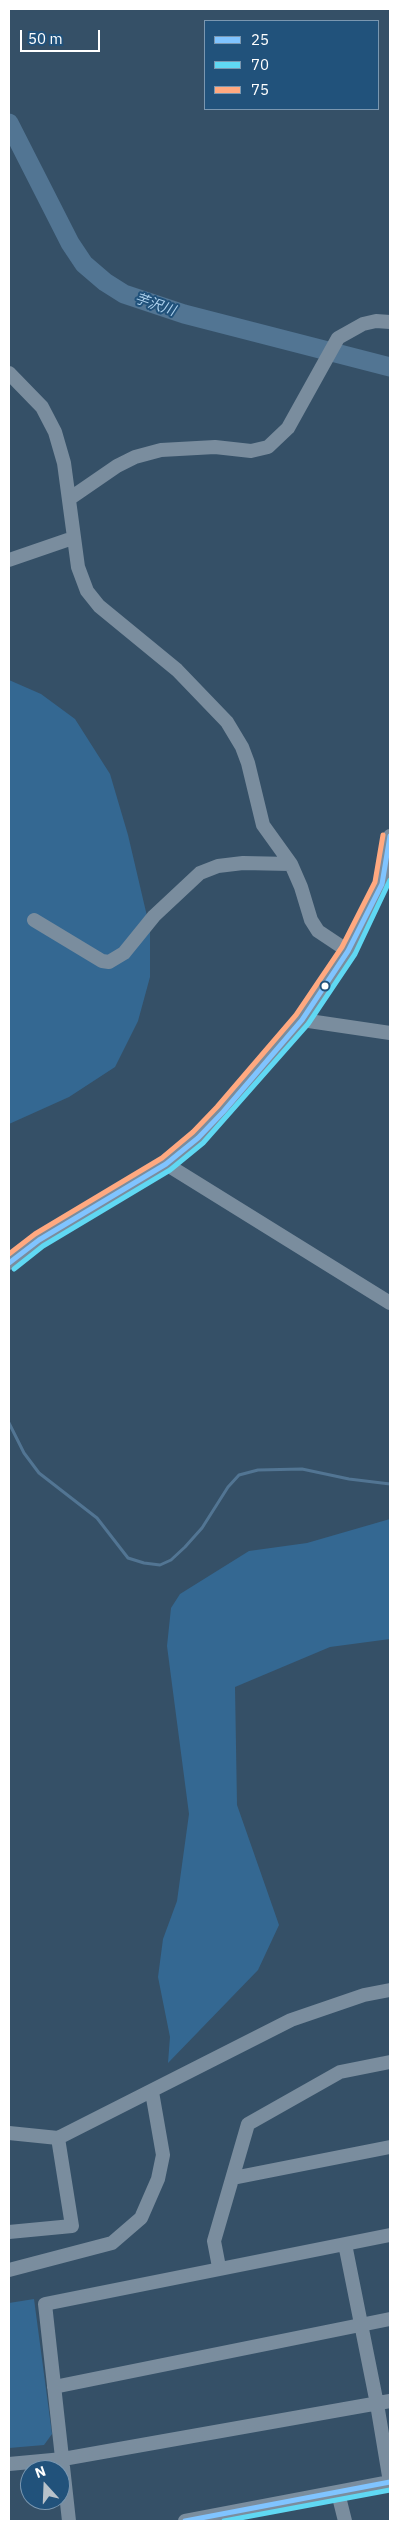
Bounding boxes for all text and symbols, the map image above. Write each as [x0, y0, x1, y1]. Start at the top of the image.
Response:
scale bar [22, 20, 102, 52]
legend [204, 20, 379, 110]
text: 50 m [28, 29, 63, 48]
text: 25 [251, 30, 269, 49]
text: 70 [251, 55, 269, 74]
text: 75 [251, 80, 269, 99]
water label: 芋沢川 [132, 290, 178, 320]
unlabelled marker [320, 981, 330, 991]
north arrow [20, 2460, 70, 2510]
text: N [32, 2462, 48, 2482]

